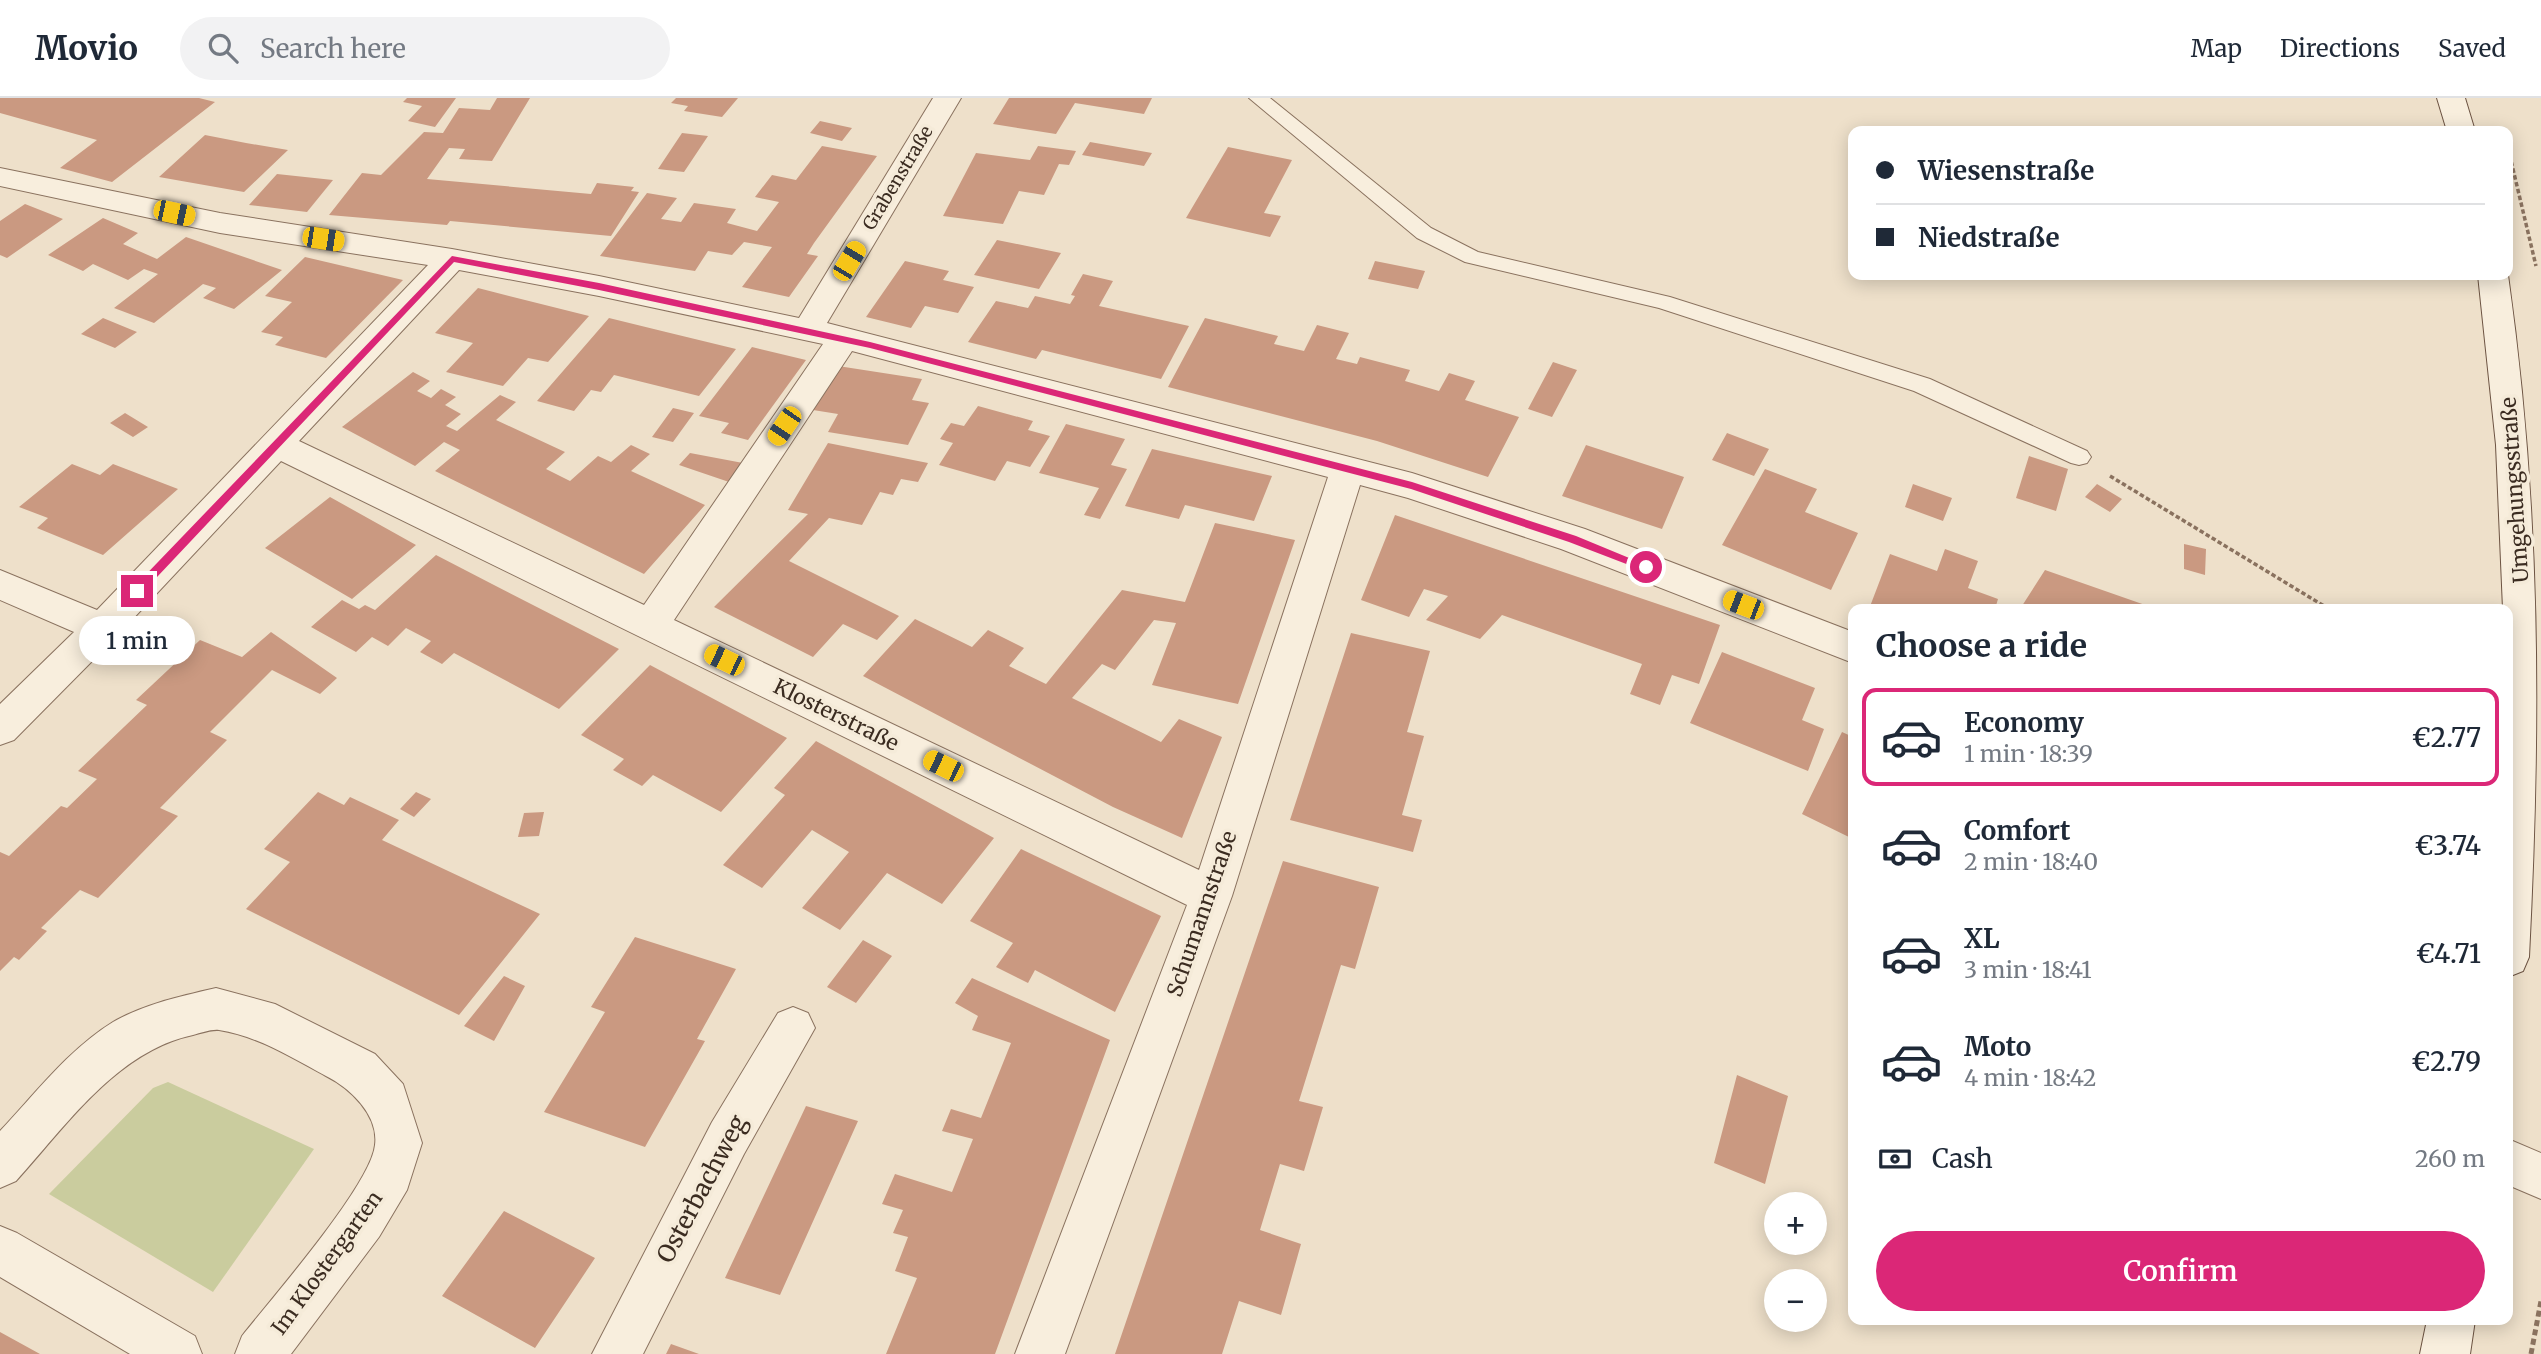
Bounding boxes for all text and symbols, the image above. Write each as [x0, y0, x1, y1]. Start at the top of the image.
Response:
search box [180, 17, 670, 80]
text: Movio [35, 28, 138, 69]
icon: search [204, 29, 242, 67]
text: Search here [260, 32, 406, 65]
text: Map [2191, 33, 2242, 64]
text: Directions [2280, 33, 2400, 64]
text: Saved [2438, 33, 2506, 64]
street label: Grabenstraße [857, 121, 938, 234]
text: Wiesenstraße [1918, 154, 2094, 187]
car [152, 198, 197, 228]
text: Niedstraße [1918, 221, 2059, 254]
car [301, 225, 346, 253]
car [830, 238, 869, 284]
street label: Umgehungsstraße [2495, 396, 2534, 584]
car [764, 403, 805, 449]
route start [1630, 551, 1662, 583]
route end [121, 575, 153, 607]
car [1720, 588, 1767, 622]
callout: 1 min [79, 616, 195, 664]
text: 1 min [106, 626, 168, 655]
text: Choose a ride [1876, 626, 2087, 666]
car [701, 641, 748, 679]
street label: Klosterstraße [769, 673, 903, 757]
icon: car [1880, 706, 1943, 769]
text: Economy [1964, 706, 2084, 739]
text: €2.77 [2412, 721, 2481, 754]
text: 1 min · 18:39 [1964, 739, 2093, 768]
car [920, 747, 967, 785]
icon: car [1880, 814, 1943, 877]
text: Comfort [1964, 814, 2070, 847]
street label: Schumannstraße [1161, 827, 1243, 1000]
text: €3.74 [2414, 829, 2481, 862]
text: 2 min · 18:40 [1964, 847, 2098, 876]
icon: car [1880, 922, 1943, 985]
text: XL [1964, 922, 2000, 955]
text: €4.71 [2416, 937, 2481, 970]
text: 3 min · 18:41 [1964, 955, 2092, 984]
icon: car [1880, 1030, 1943, 1093]
text: Moto [1964, 1030, 2031, 1063]
text: €2.79 [2411, 1045, 2481, 1078]
text: 4 min · 18:42 [1964, 1063, 2096, 1092]
street label: Osterbachweg [650, 1109, 754, 1268]
icon: cash [1876, 1140, 1914, 1178]
text: Cash [1932, 1142, 1993, 1175]
text: 260 m [2415, 1144, 2485, 1173]
street label: Im Klostergarten [265, 1185, 388, 1340]
map controls [1764, 1192, 1827, 1332]
button: + [1764, 1192, 1827, 1255]
button: Confirm [1876, 1231, 2485, 1311]
button: − [1764, 1269, 1827, 1332]

